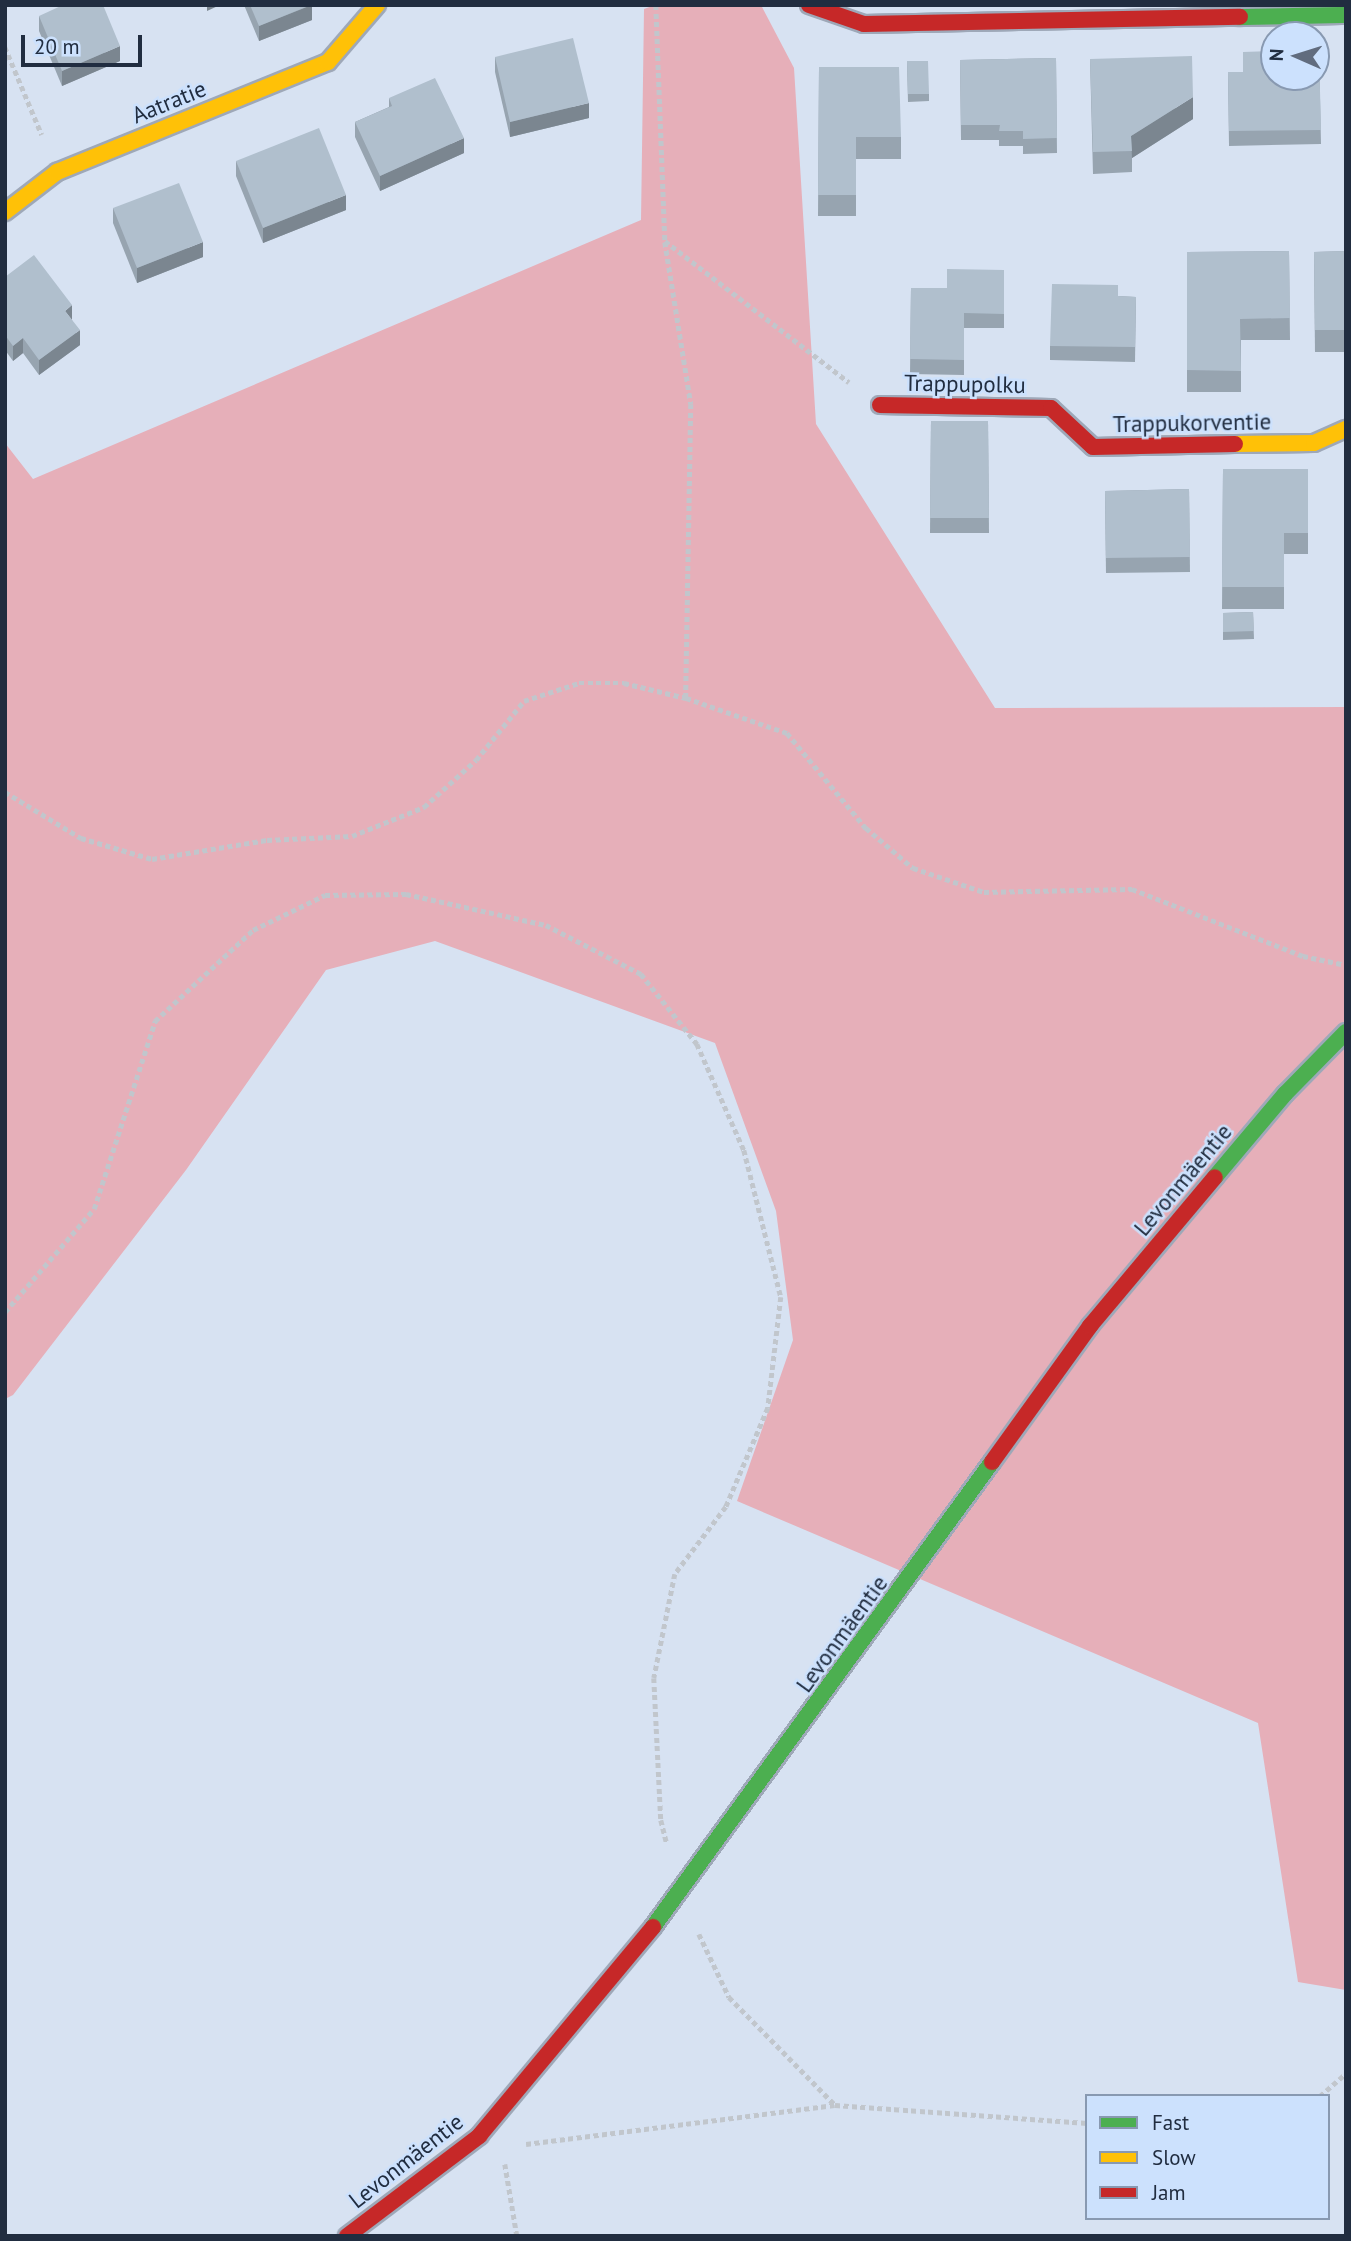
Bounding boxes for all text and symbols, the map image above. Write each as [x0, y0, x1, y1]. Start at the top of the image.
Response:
scale bar [24, 21, 145, 65]
north arrow [1260, 21, 1330, 91]
text: 20 m [34, 33, 80, 60]
text: N [1264, 48, 1288, 62]
street label: Aatratie [128, 75, 210, 129]
street label: Trappupolku [904, 369, 1026, 399]
street label: Trappukorventie [1113, 408, 1271, 438]
street label: Levonmäentie [1128, 1118, 1238, 1242]
street label: Levonmäentie [790, 1570, 894, 1698]
legend [1085, 2094, 1330, 2220]
street label: Levonmäentie [343, 2108, 469, 2214]
text: Fast [1152, 2109, 1189, 2136]
text: Slow [1152, 2144, 1196, 2171]
text: Jam [1152, 2179, 1186, 2206]

